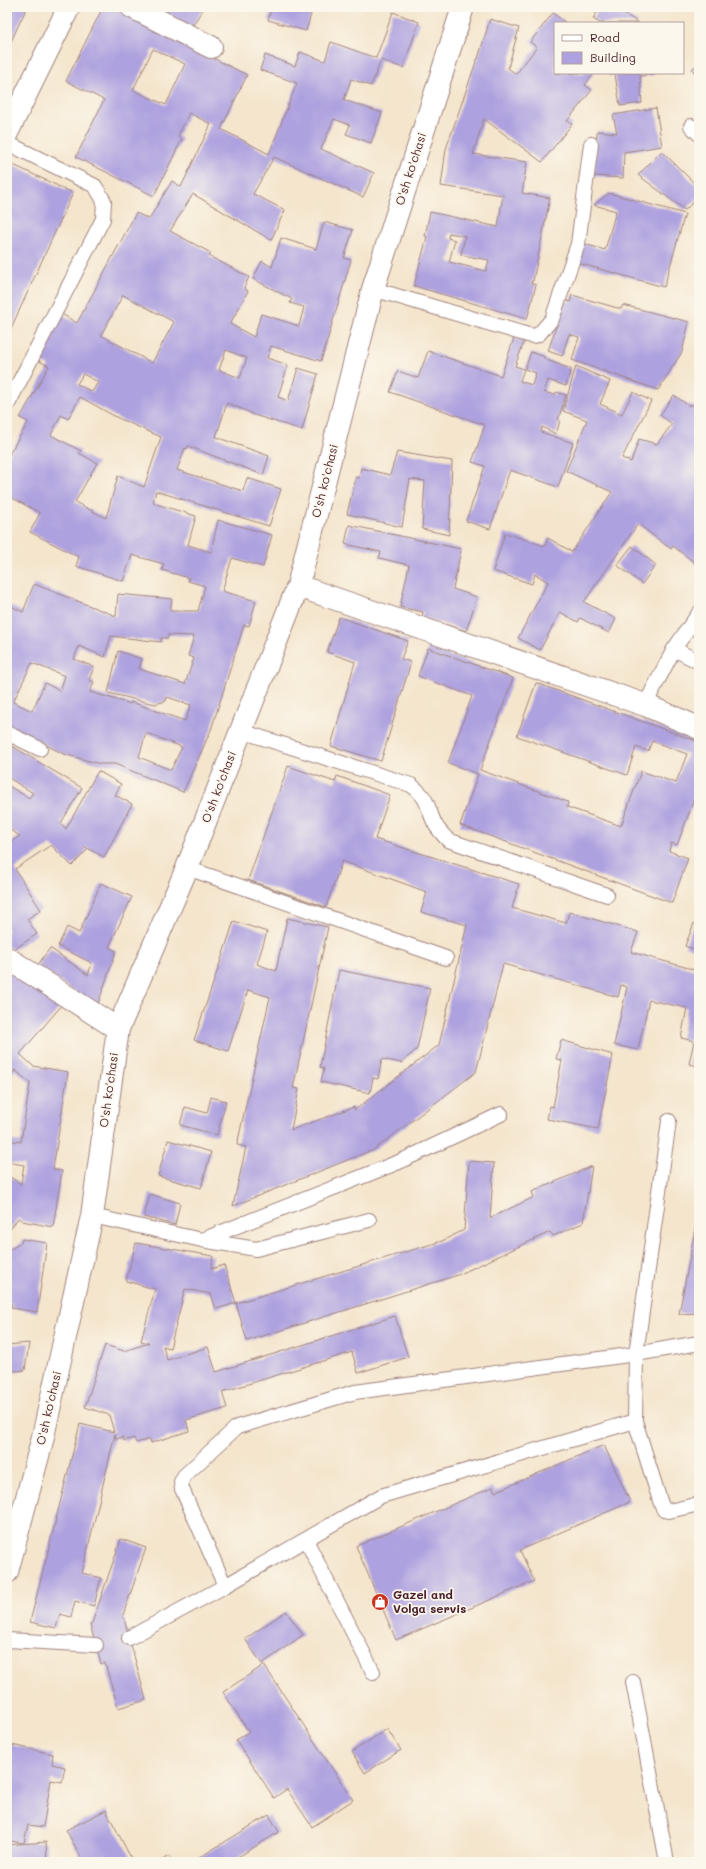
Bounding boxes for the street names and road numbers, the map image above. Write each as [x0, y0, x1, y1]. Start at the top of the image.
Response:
street label: O'sh ko'chasi [391, 130, 429, 207]
street label: O'sh ko'chasi [307, 442, 341, 519]
street label: O'sh ko'chasi [197, 749, 239, 825]
street label: O'sh ko'chasi [95, 1051, 121, 1128]
street label: O'sh ko'chasi [32, 1369, 64, 1446]

